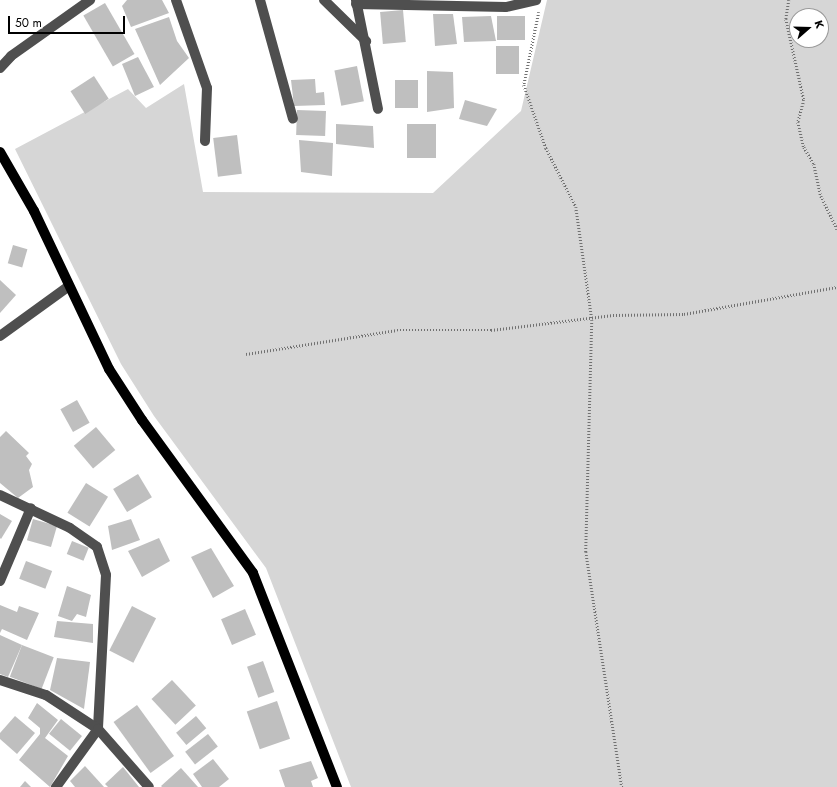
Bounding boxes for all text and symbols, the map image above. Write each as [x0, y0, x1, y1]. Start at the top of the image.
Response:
scale bar [10, 8, 127, 34]
north arrow [789, 8, 829, 48]
text: 50 m [15, 14, 42, 32]
text: K [810, 18, 828, 31]

